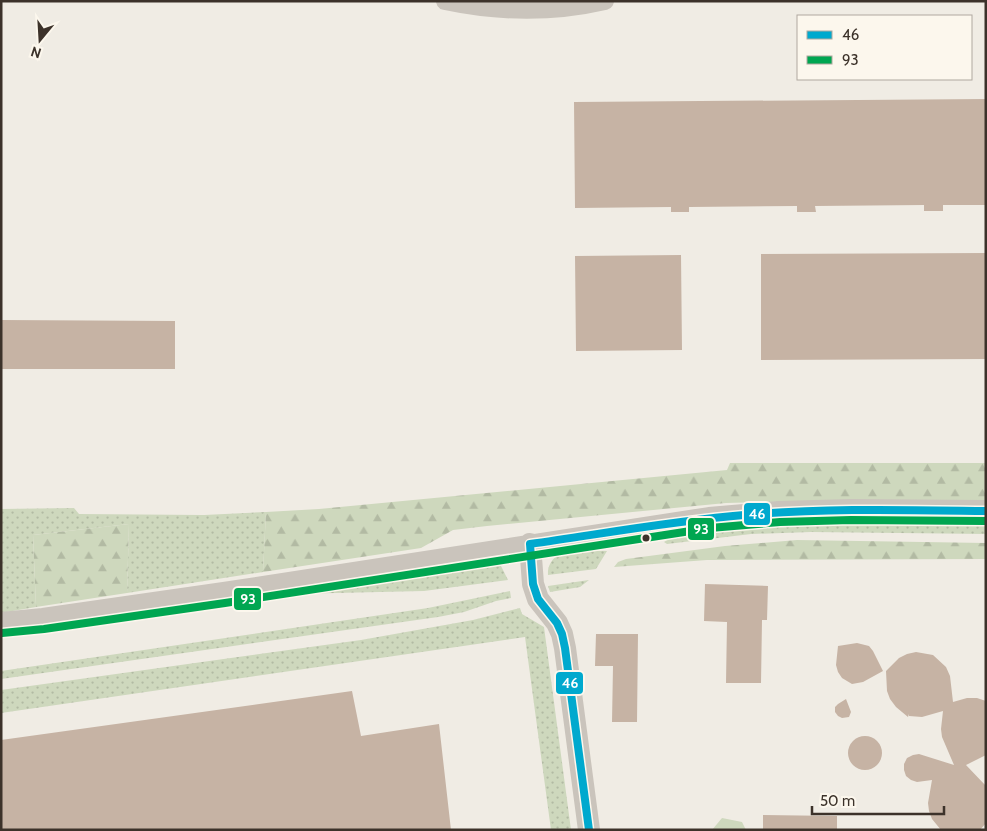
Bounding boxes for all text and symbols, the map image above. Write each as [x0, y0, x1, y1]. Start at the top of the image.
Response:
north arrow [15, 15, 65, 65]
legend [797, 15, 972, 80]
text: 46 [842, 26, 859, 44]
text: N [28, 42, 43, 62]
text: 93 [842, 51, 859, 69]
line badge: 46 [743, 502, 771, 526]
text: 46 [749, 505, 765, 523]
line badge: 93 [687, 517, 715, 541]
text: 93 [693, 520, 709, 538]
unlabelled marker [641, 533, 651, 543]
line badge: 93 [233, 587, 262, 611]
text: 93 [240, 590, 256, 608]
line badge: 46 [555, 671, 584, 695]
text: 46 [562, 674, 578, 692]
scale bar [812, 784, 944, 816]
text: 50 m [820, 792, 855, 810]

